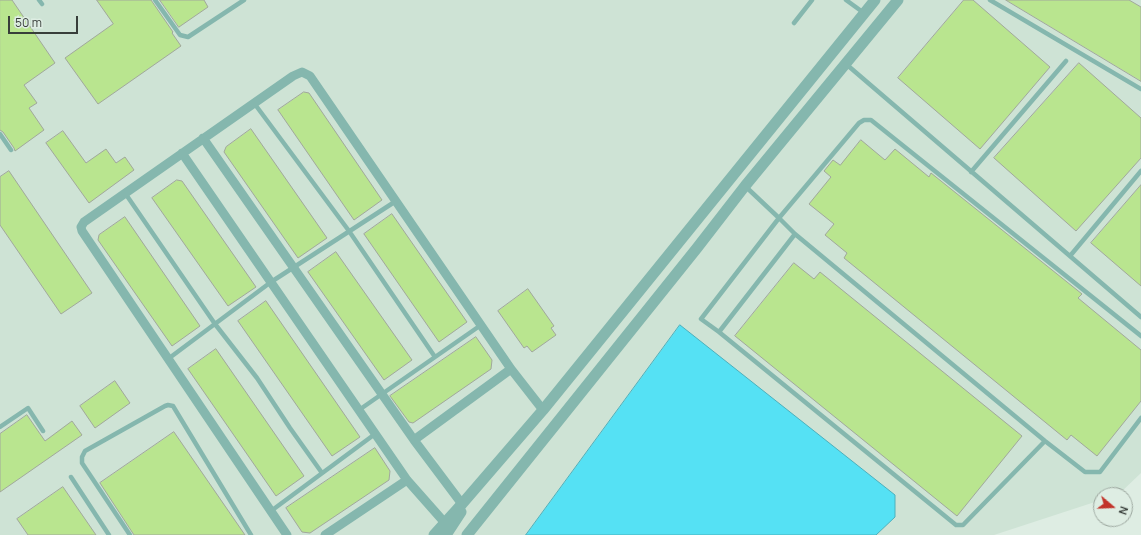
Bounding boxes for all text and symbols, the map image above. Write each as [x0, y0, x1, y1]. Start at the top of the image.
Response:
scale bar [10, 8, 80, 34]
text: 50 m [15, 14, 42, 31]
north arrow [1093, 487, 1133, 527]
text: N [1115, 505, 1132, 517]

